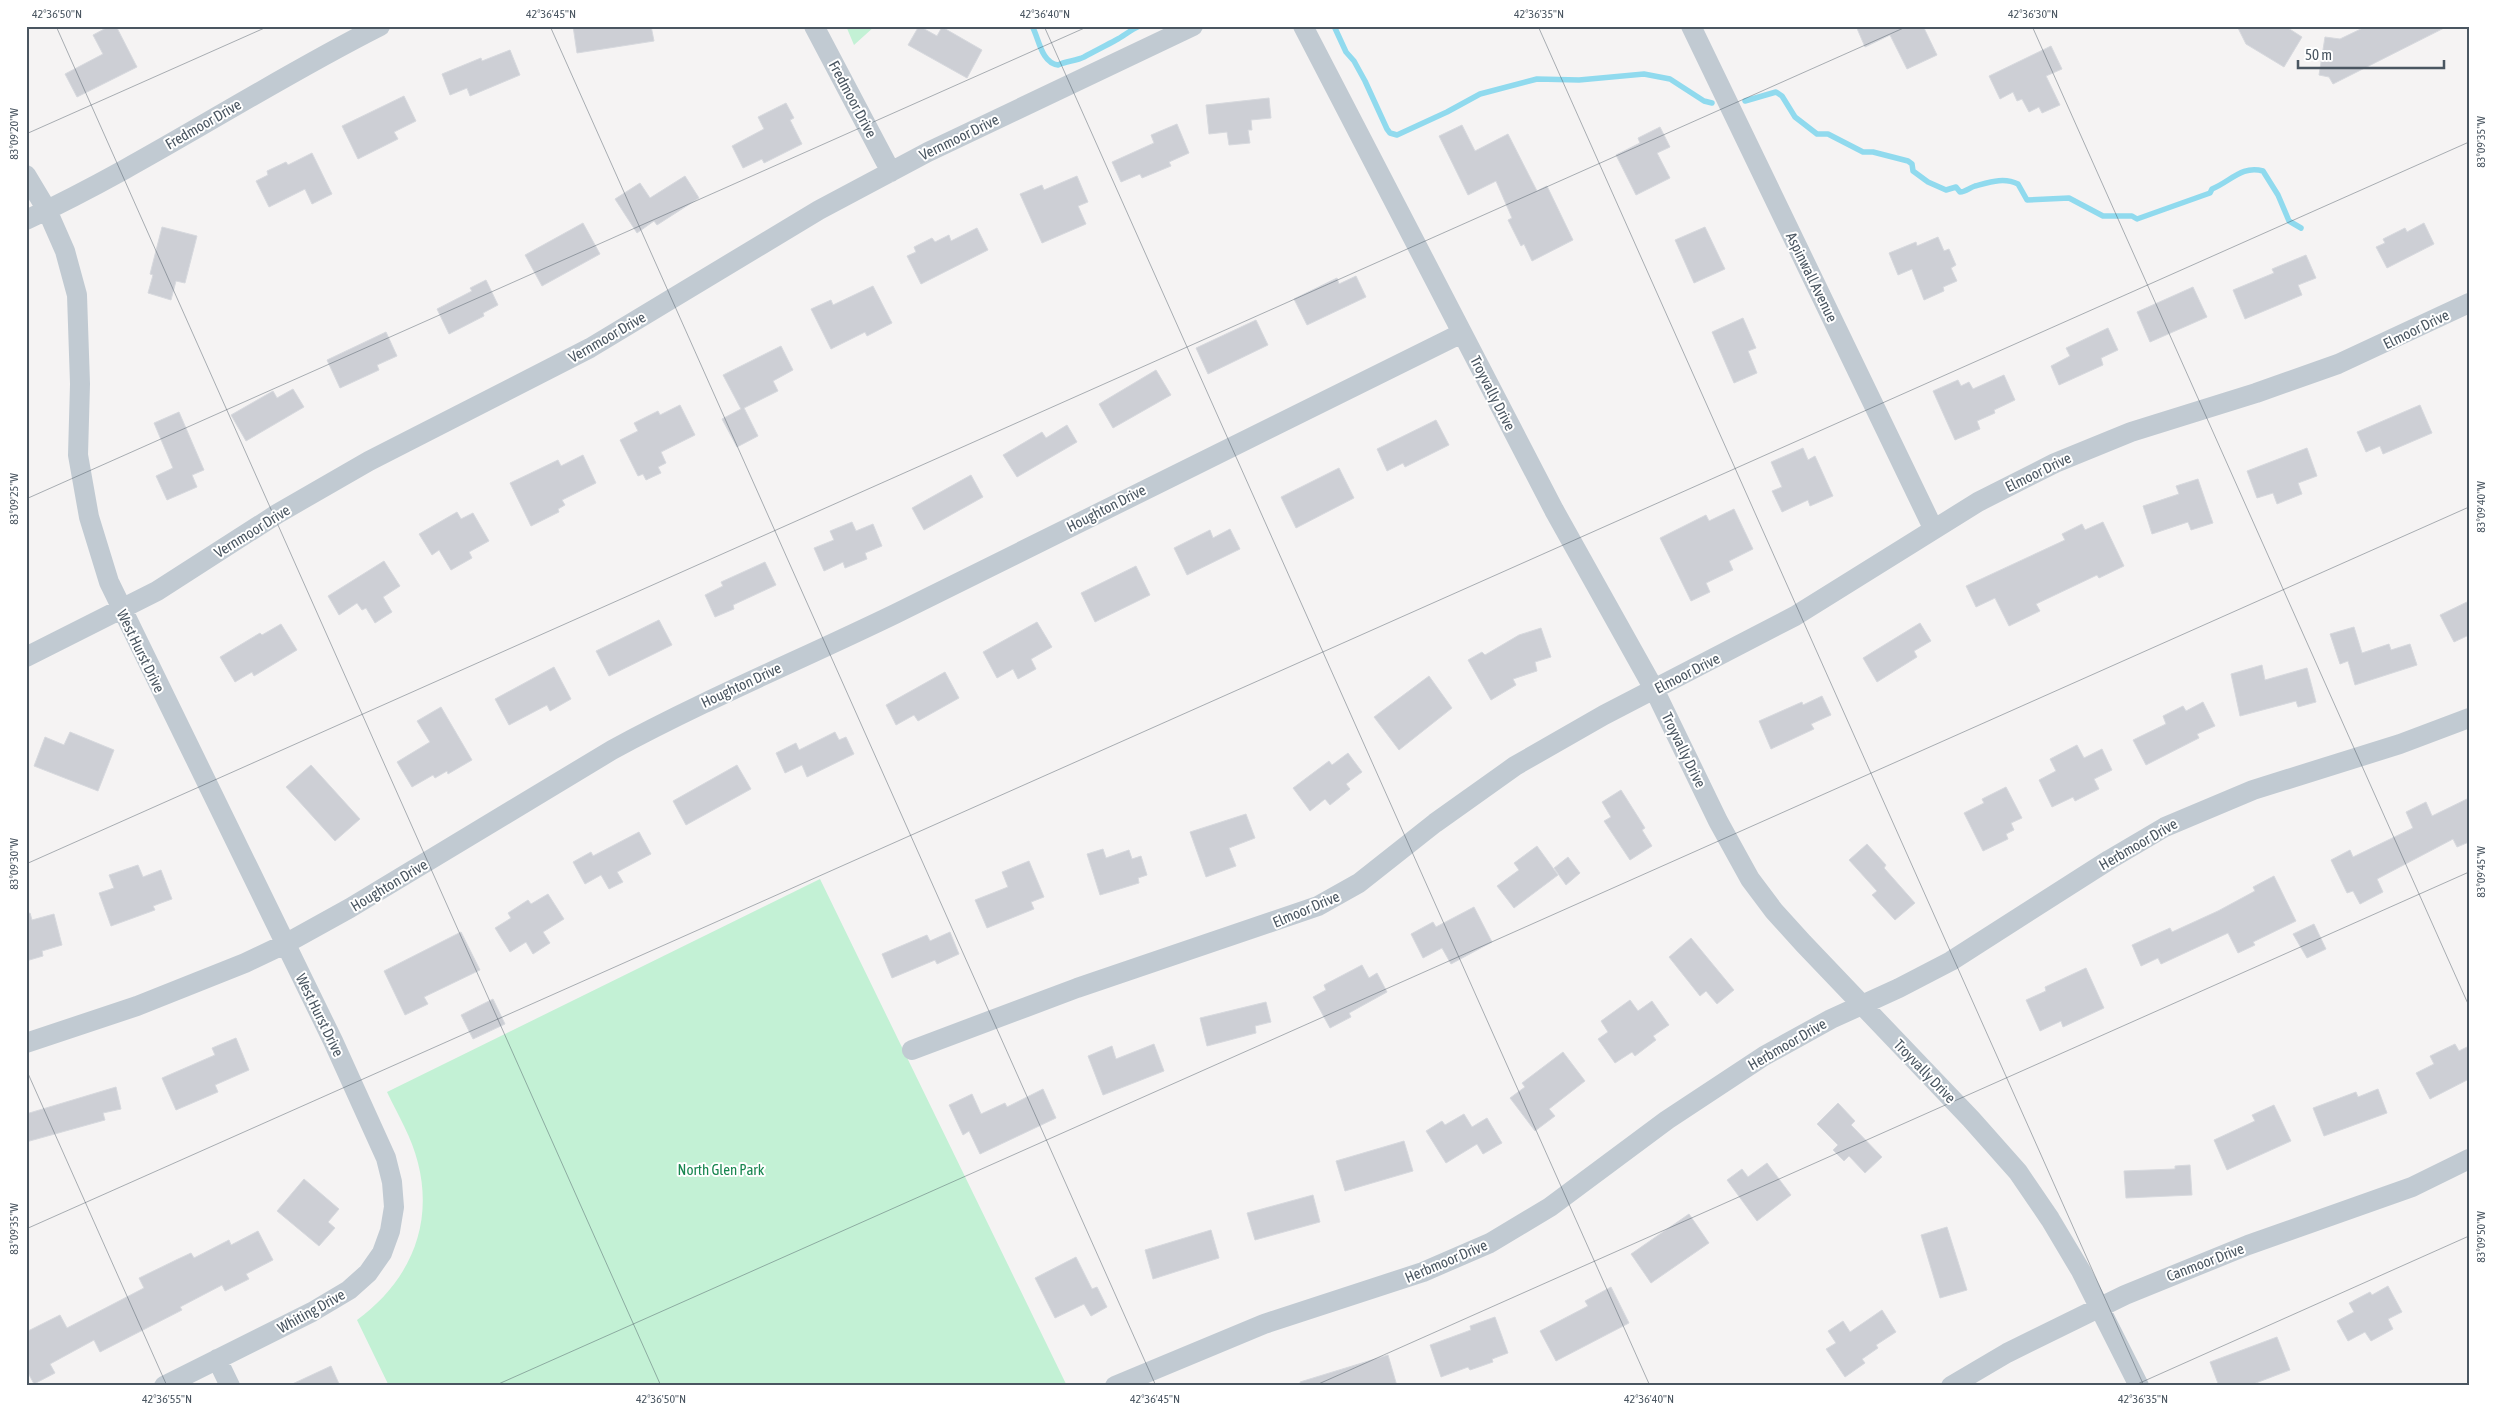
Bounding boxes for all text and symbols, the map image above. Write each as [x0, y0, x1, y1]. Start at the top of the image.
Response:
text: 42°36'50"N [32, 7, 82, 21]
text: 42°36'45"N [526, 7, 576, 21]
text: 42°36'40"N [1020, 7, 1070, 21]
text: 42°36'35"N [1514, 7, 1564, 21]
text: 42°36'30"N [2008, 7, 2058, 21]
scale bar [2298, 38, 2444, 70]
text: 50 m [2305, 46, 2332, 63]
street label: Fredmoor Drive [826, 58, 880, 140]
street label: Fredmoor Drive [162, 95, 244, 152]
text: 83°09'20"W [7, 108, 21, 160]
street label: Vernmoor Drive [917, 110, 1002, 163]
text: 83°09'35"W [2474, 116, 2488, 168]
street label: Aspinwall Avenue [1783, 229, 1841, 325]
street label: Elmoor Drive [2380, 306, 2452, 352]
street label: Vernmoor Drive [566, 308, 649, 366]
street label: Troyvally Drive [1467, 353, 1519, 433]
street label: Elmoor Drive [2002, 449, 2074, 495]
text: 83°09'25"W [7, 473, 21, 525]
street label: Houghton Drive [1064, 481, 1149, 535]
text: 83°09'40"W [2474, 481, 2488, 533]
street label: Vernmoor Drive [211, 501, 293, 561]
street label: West Hurst Drive [114, 607, 168, 695]
street label: Elmoor Drive [1652, 649, 1723, 697]
street label: Houghton Drive [698, 659, 784, 711]
street label: Troyvally Drive [1659, 710, 1710, 790]
street label: Herbmoor Drive [2096, 815, 2180, 873]
text: 83°09'30"W [7, 838, 21, 890]
text: 83°09'45"W [2474, 846, 2488, 898]
street label: Houghton Drive [348, 855, 431, 915]
street label: Elmoor Drive [1270, 887, 1342, 931]
street label: West Hurst Drive [293, 971, 347, 1059]
street label: Herbmoor Drive [1745, 1015, 1829, 1073]
street label: Troyvally Drive [1891, 1036, 1959, 1106]
park label: North Glen Park [678, 1161, 765, 1178]
text: 83°09'35"W [7, 1203, 21, 1255]
text: 83°09'50"W [2474, 1211, 2488, 1263]
street label: Herbmoor Drive [1402, 1236, 1490, 1286]
street label: Canmoor Drive [2164, 1239, 2246, 1285]
street label: Whiting Drive [274, 1285, 348, 1336]
text: 42°36'55"N [142, 1392, 192, 1406]
text: 42°36'50"N [636, 1392, 686, 1406]
text: 42°36'45"N [1130, 1392, 1180, 1406]
text: 42°36'40"N [1624, 1392, 1674, 1406]
text: 42°36'35"N [2118, 1392, 2168, 1406]

